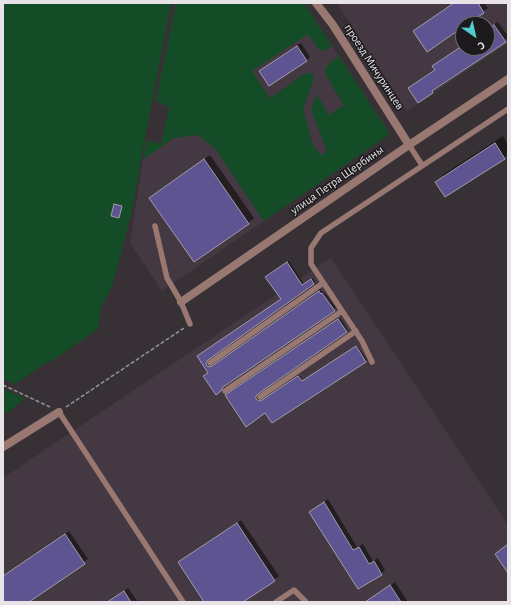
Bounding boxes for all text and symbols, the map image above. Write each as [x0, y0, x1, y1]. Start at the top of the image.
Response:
north arrow [455, 16, 495, 56]
street label: проезд Мичуринцев [341, 21, 407, 113]
text: С [476, 39, 487, 52]
street label: улица Петра Щербины [288, 142, 386, 218]

